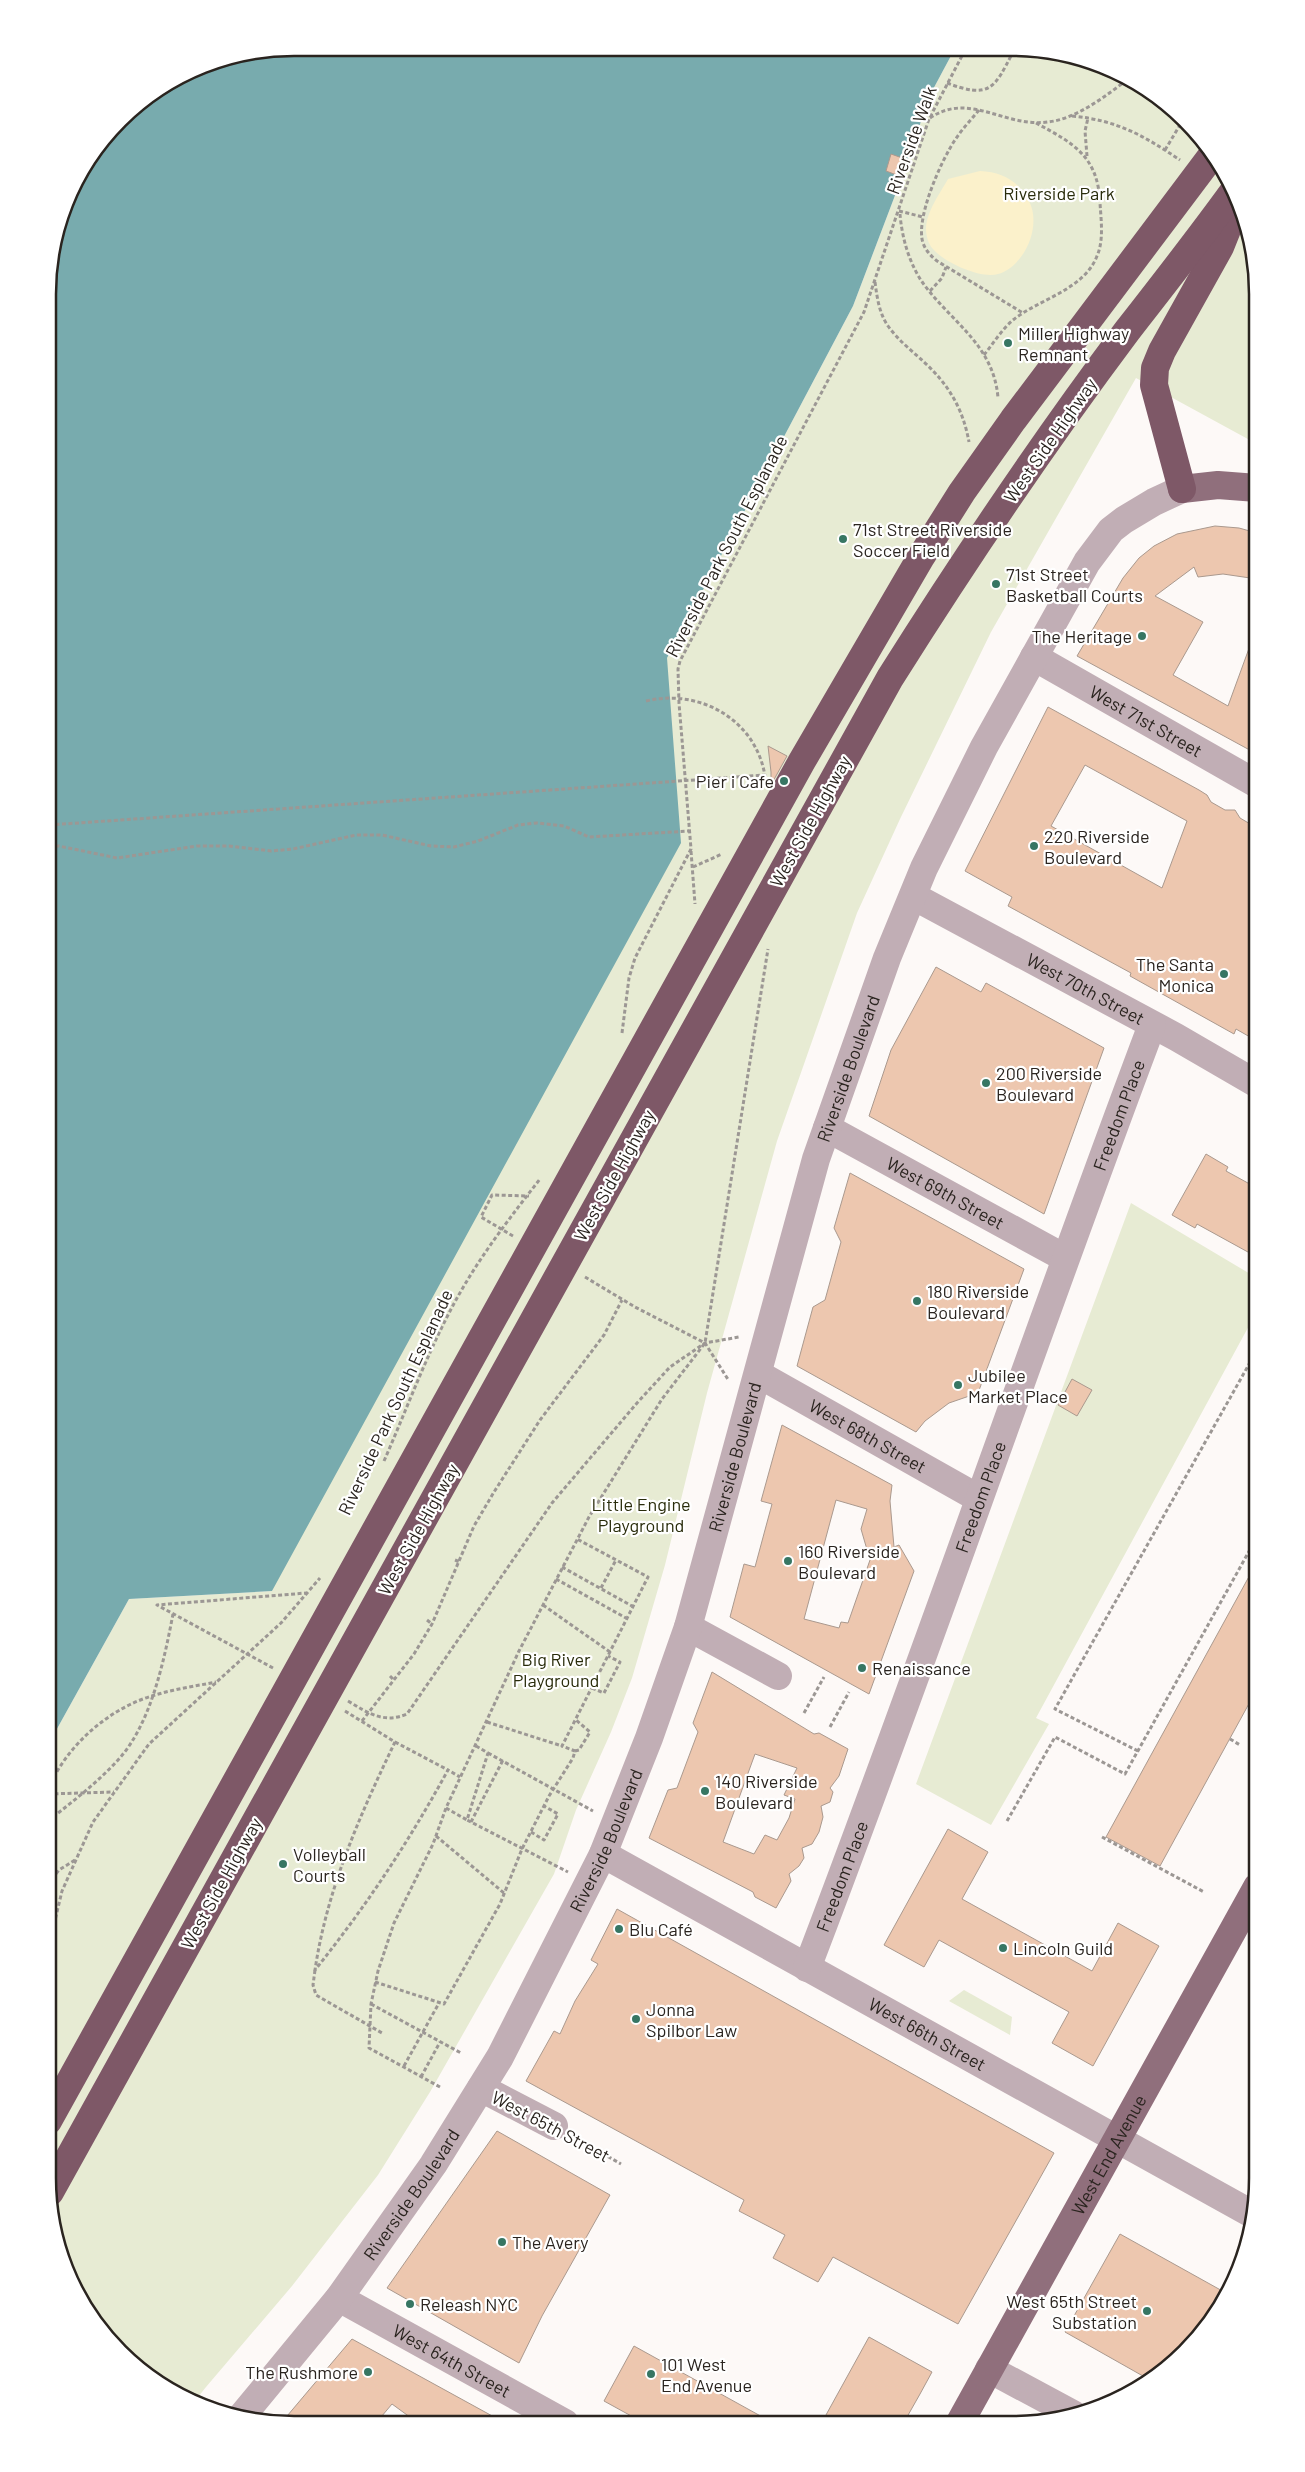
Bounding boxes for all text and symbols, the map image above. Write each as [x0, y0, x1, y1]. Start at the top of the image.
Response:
street label: Riverside Walk [881, 83, 941, 197]
park label: Riverside Park [1003, 182, 1115, 204]
place label: Miller Highway Remnant [1018, 322, 1129, 365]
marker: Miller Highway Remnant [1002, 337, 1014, 349]
street label: West Side Highway [999, 373, 1101, 507]
street label: Riverside Park South Esplanade [660, 431, 792, 661]
place label: 71st Street Riverside Soccer Field [853, 518, 1012, 561]
marker: 71st Street Riverside Soccer Field [837, 533, 849, 545]
place label: 71st Street Basketball Courts [1006, 563, 1143, 606]
marker: 71st Street Basketball Courts [990, 578, 1002, 590]
place label: The Heritage [1032, 625, 1132, 647]
marker: The Heritage [1136, 630, 1148, 642]
street label: West 71st Street [1086, 680, 1206, 762]
street label: West Side Highway [765, 751, 855, 891]
place label: Pier i Cafe [696, 770, 774, 792]
marker: Pier i Cafe [778, 775, 790, 787]
place label: 220 Riverside Boulevard [1044, 825, 1150, 868]
marker: 220 Riverside Boulevard [1028, 840, 1040, 852]
street label: West 70th Street [1023, 948, 1149, 1029]
place label: The Santa Monica [1136, 953, 1214, 996]
marker: The Santa Monica [1218, 968, 1230, 980]
street label: Riverside Boulevard [812, 992, 884, 1145]
street label: Freedom Place [1088, 1056, 1149, 1174]
place label: 200 Riverside Boulevard [996, 1062, 1102, 1105]
marker: 200 Riverside Boulevard [980, 1077, 992, 1089]
street label: West Side Highway [569, 1105, 659, 1245]
street label: West 69th Street [883, 1152, 1008, 1234]
place label: 180 Riverside Boulevard [927, 1280, 1029, 1323]
street label: Riverside Park South Esplanade [333, 1286, 457, 1518]
marker: 180 Riverside Boulevard [911, 1295, 923, 1307]
place label: Jubilee Market Place [968, 1364, 1068, 1407]
marker: Jubilee Market Place [952, 1379, 964, 1391]
street label: Riverside Boulevard [704, 1380, 765, 1534]
street label: West 68th Street [805, 1394, 930, 1478]
street label: Freedom Place [950, 1438, 1010, 1555]
street label: West Side Highway [373, 1459, 463, 1599]
park label: Little Engine Playground [591, 1493, 691, 1536]
place label: 160 Riverside Boulevard [798, 1540, 900, 1583]
marker: 160 Riverside Boulevard [782, 1555, 794, 1567]
park label: Big River Playground [513, 1648, 599, 1691]
place label: Renaissance [872, 1657, 971, 1679]
marker: Renaissance [856, 1662, 868, 1674]
street label: Riverside Boulevard [564, 1765, 647, 1916]
place label: 140 Riverside Boulevard [715, 1770, 818, 1813]
marker: 140 Riverside Boulevard [699, 1785, 711, 1797]
street label: West Side Highway [176, 1813, 266, 1953]
street label: Freedom Place [811, 1818, 872, 1935]
place label: Volleyball Courts [293, 1843, 366, 1886]
marker: Volleyball Courts [277, 1858, 289, 1870]
place label: Blu Café [629, 1918, 693, 1940]
marker: Blu Café [613, 1923, 625, 1935]
place label: Lincoln Guild [1013, 1937, 1113, 1959]
marker: Lincoln Guild [997, 1942, 1009, 1954]
street label: West 66th Street [865, 1993, 990, 2075]
place label: Jonna Spilbor Law [646, 1998, 737, 2041]
marker: Jonna Spilbor Law [630, 2013, 642, 2025]
street label: West 65th Street [488, 2086, 614, 2166]
street label: West End Avenue [1066, 2091, 1151, 2219]
street label: Riverside Boulevard [358, 2125, 464, 2264]
place label: The Avery [512, 2231, 589, 2253]
marker: The Avery [496, 2236, 508, 2248]
place label: West 65th Street Substation [1006, 2290, 1137, 2333]
place label: Releash NYC [420, 2293, 518, 2315]
marker: Releash NYC [404, 2298, 416, 2310]
marker: West 65th Street Substation [1141, 2305, 1153, 2317]
street label: West 64th Street [389, 2319, 515, 2402]
place label: 101 West End Avenue [661, 2353, 752, 2396]
place label: The Rushmore [245, 2361, 358, 2383]
marker: The Rushmore [362, 2366, 374, 2378]
marker: 101 West End Avenue [645, 2368, 657, 2380]

